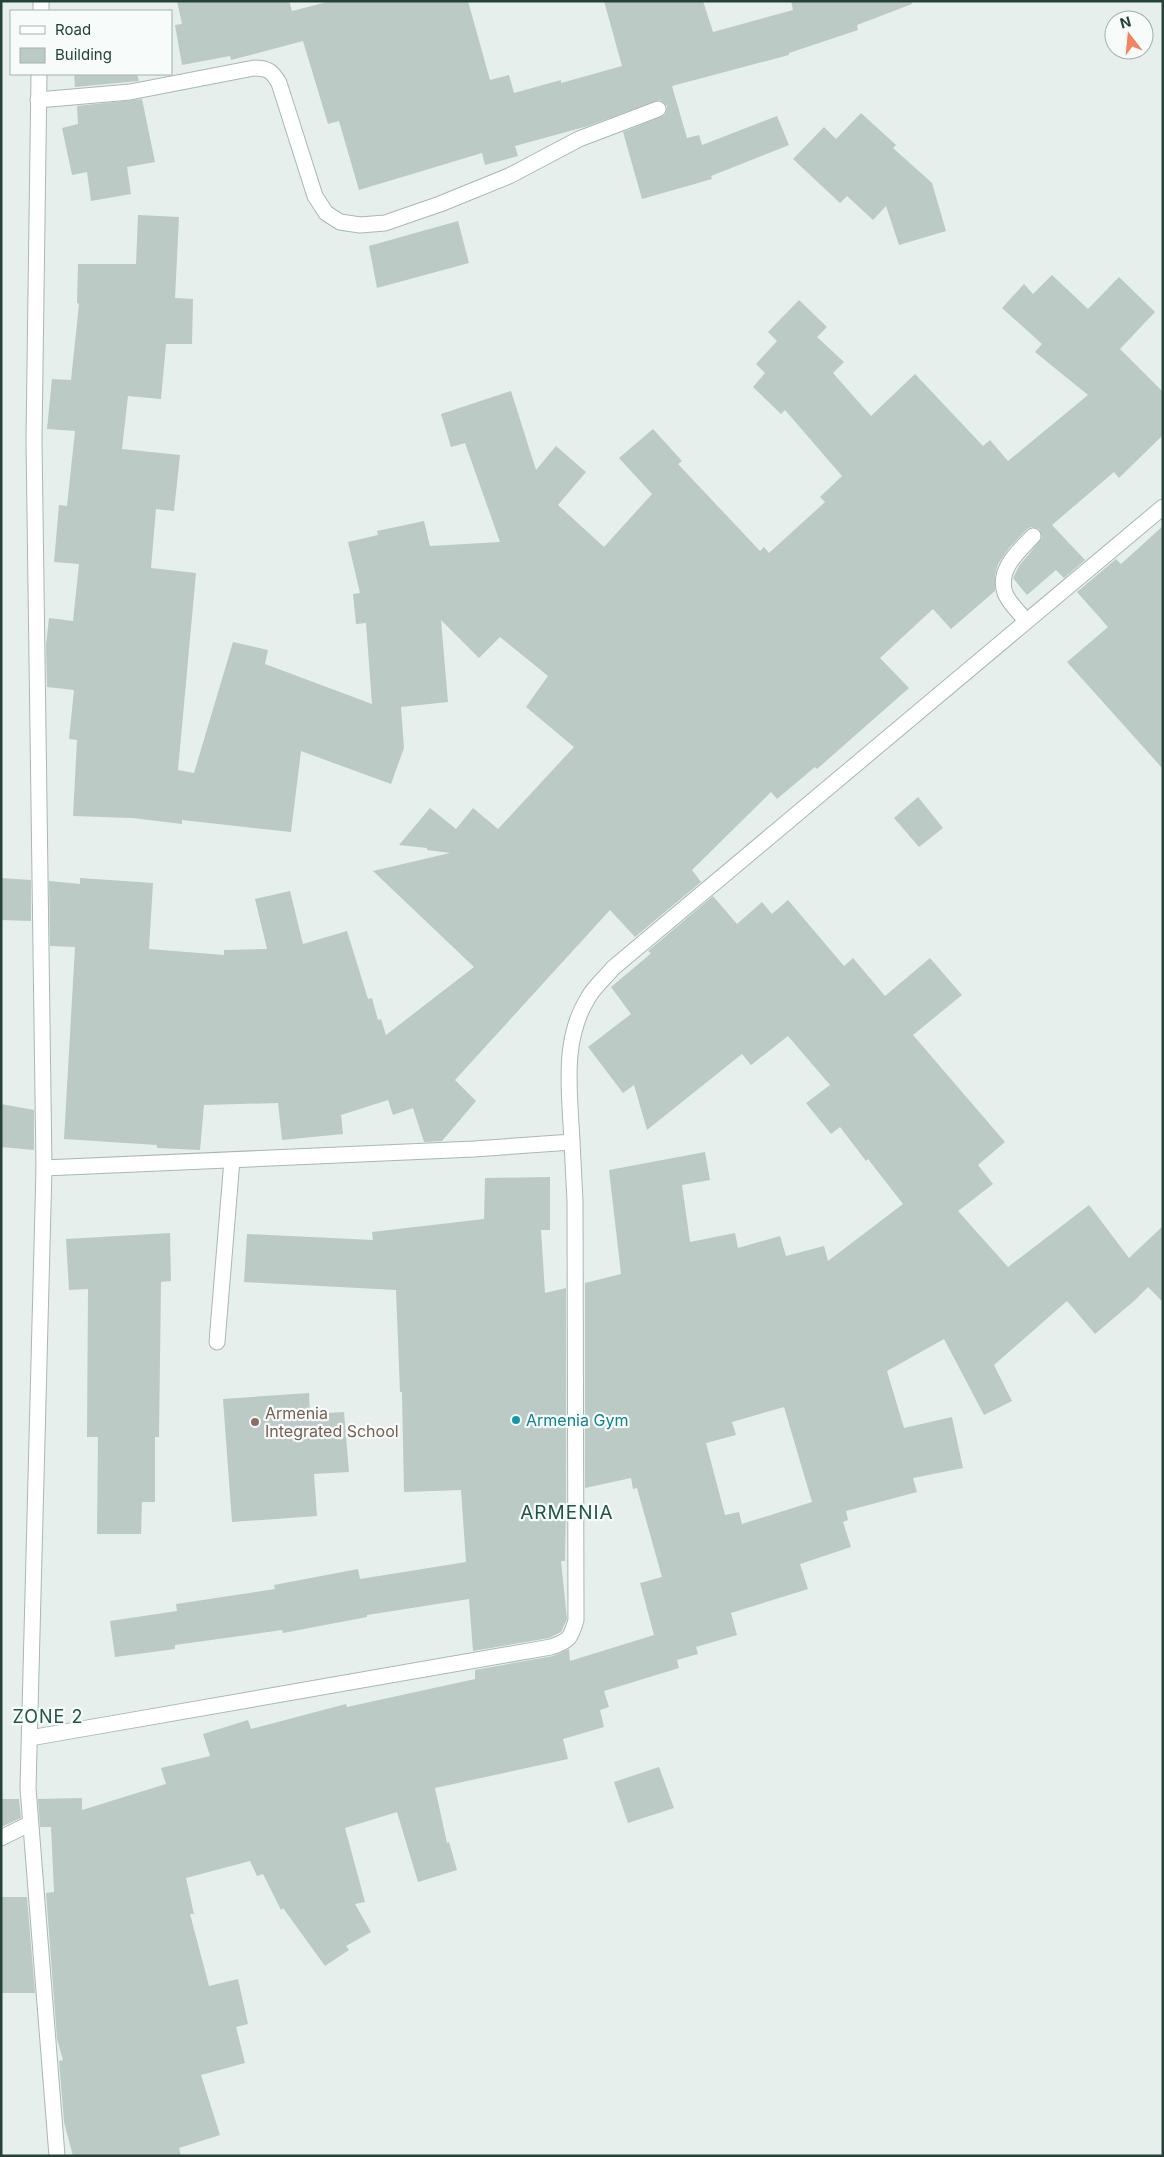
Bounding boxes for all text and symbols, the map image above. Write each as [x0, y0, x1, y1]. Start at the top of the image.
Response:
legend [10, 10, 172, 75]
north arrow [1104, 10, 1154, 60]
text: N [1118, 12, 1133, 32]
text: Road [55, 20, 91, 39]
text: Building [55, 45, 112, 64]
place label: Armenia Integrated School [265, 1403, 399, 1441]
place label: Armenia Gym [526, 1410, 628, 1430]
marker: Armenia Gym [510, 1414, 522, 1426]
marker: Armenia Integrated School [249, 1416, 261, 1428]
district label: ARMENIA [520, 1501, 614, 1524]
district label: ZONE 2 [13, 1706, 83, 1727]

